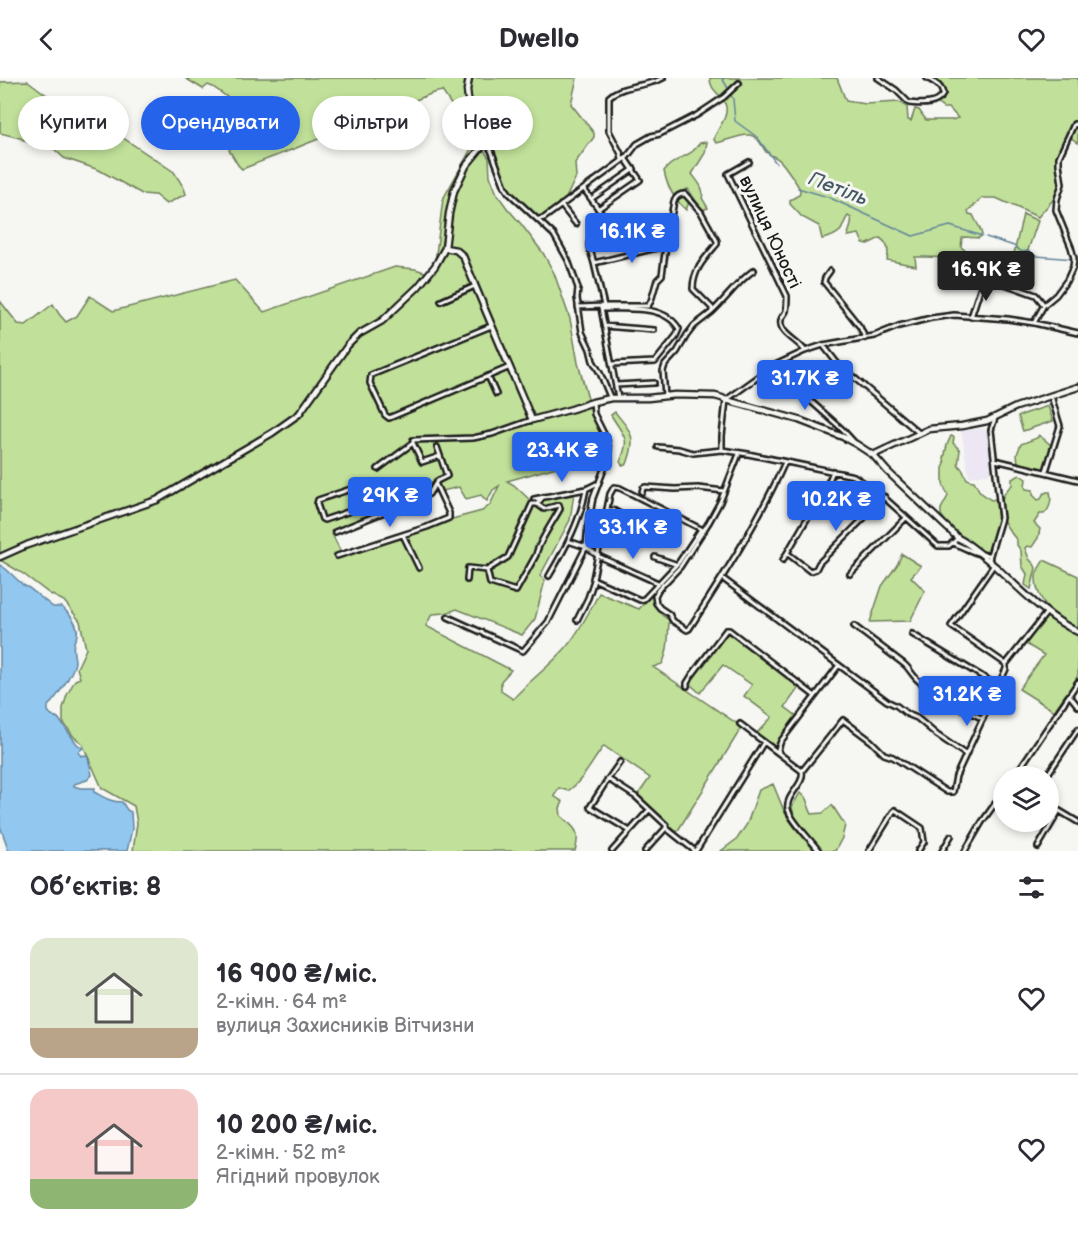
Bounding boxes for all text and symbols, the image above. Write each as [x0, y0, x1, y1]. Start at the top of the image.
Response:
icon: back [30, 23, 63, 56]
text: Dwello [499, 23, 579, 55]
icon: heart [1015, 23, 1048, 56]
chip: Купити [18, 96, 129, 150]
chip: Орендувати [141, 96, 300, 150]
chip: Фільтри [312, 96, 430, 150]
chip: Нове [442, 96, 533, 150]
water label: Петіль [805, 167, 871, 211]
street label: вулиця Юності [735, 172, 805, 292]
pin: 16.1K ₴ [577, 213, 687, 264]
text: 16.1K ₴ [599, 220, 665, 244]
pin: 16.9K ₴ [931, 251, 1041, 302]
text: 16.9K ₴ [952, 258, 1021, 282]
pin: 31.7K ₴ [750, 360, 860, 411]
text: 31.7K ₴ [771, 367, 839, 391]
pin: 23.4K ₴ [507, 432, 617, 483]
text: 23.4K ₴ [526, 439, 598, 463]
pin: 29K ₴ [348, 477, 432, 528]
pin: 10.2K ₴ [781, 481, 891, 532]
text: 29K ₴ [362, 484, 418, 508]
text: 10.2K ₴ [801, 488, 871, 512]
pin: 33.1K ₴ [578, 509, 688, 560]
text: 33.1K ₴ [599, 516, 667, 540]
pin: 31.2K ₴ [912, 676, 1022, 727]
text: 31.2K ₴ [933, 683, 1001, 707]
map controls [993, 766, 1059, 832]
button: layers [993, 766, 1059, 832]
icon: filters [1015, 871, 1048, 904]
text: Об’єктів: 8 [30, 872, 161, 903]
text: 16 900 ₴/міс. [216, 959, 377, 990]
icon: home [78, 962, 150, 1034]
icon: heart [1015, 982, 1048, 1015]
text: 2-кімн. · 64 m² [216, 990, 347, 1014]
text: вулиця Захисників Вітчизни [216, 1014, 474, 1038]
text: 10 200 ₴/міс. [216, 1110, 377, 1141]
icon: home [78, 1113, 150, 1185]
icon: heart [1015, 1133, 1048, 1166]
text: 2-кімн. · 52 m² [216, 1141, 346, 1165]
text: Ягідний провулок [216, 1165, 380, 1189]

